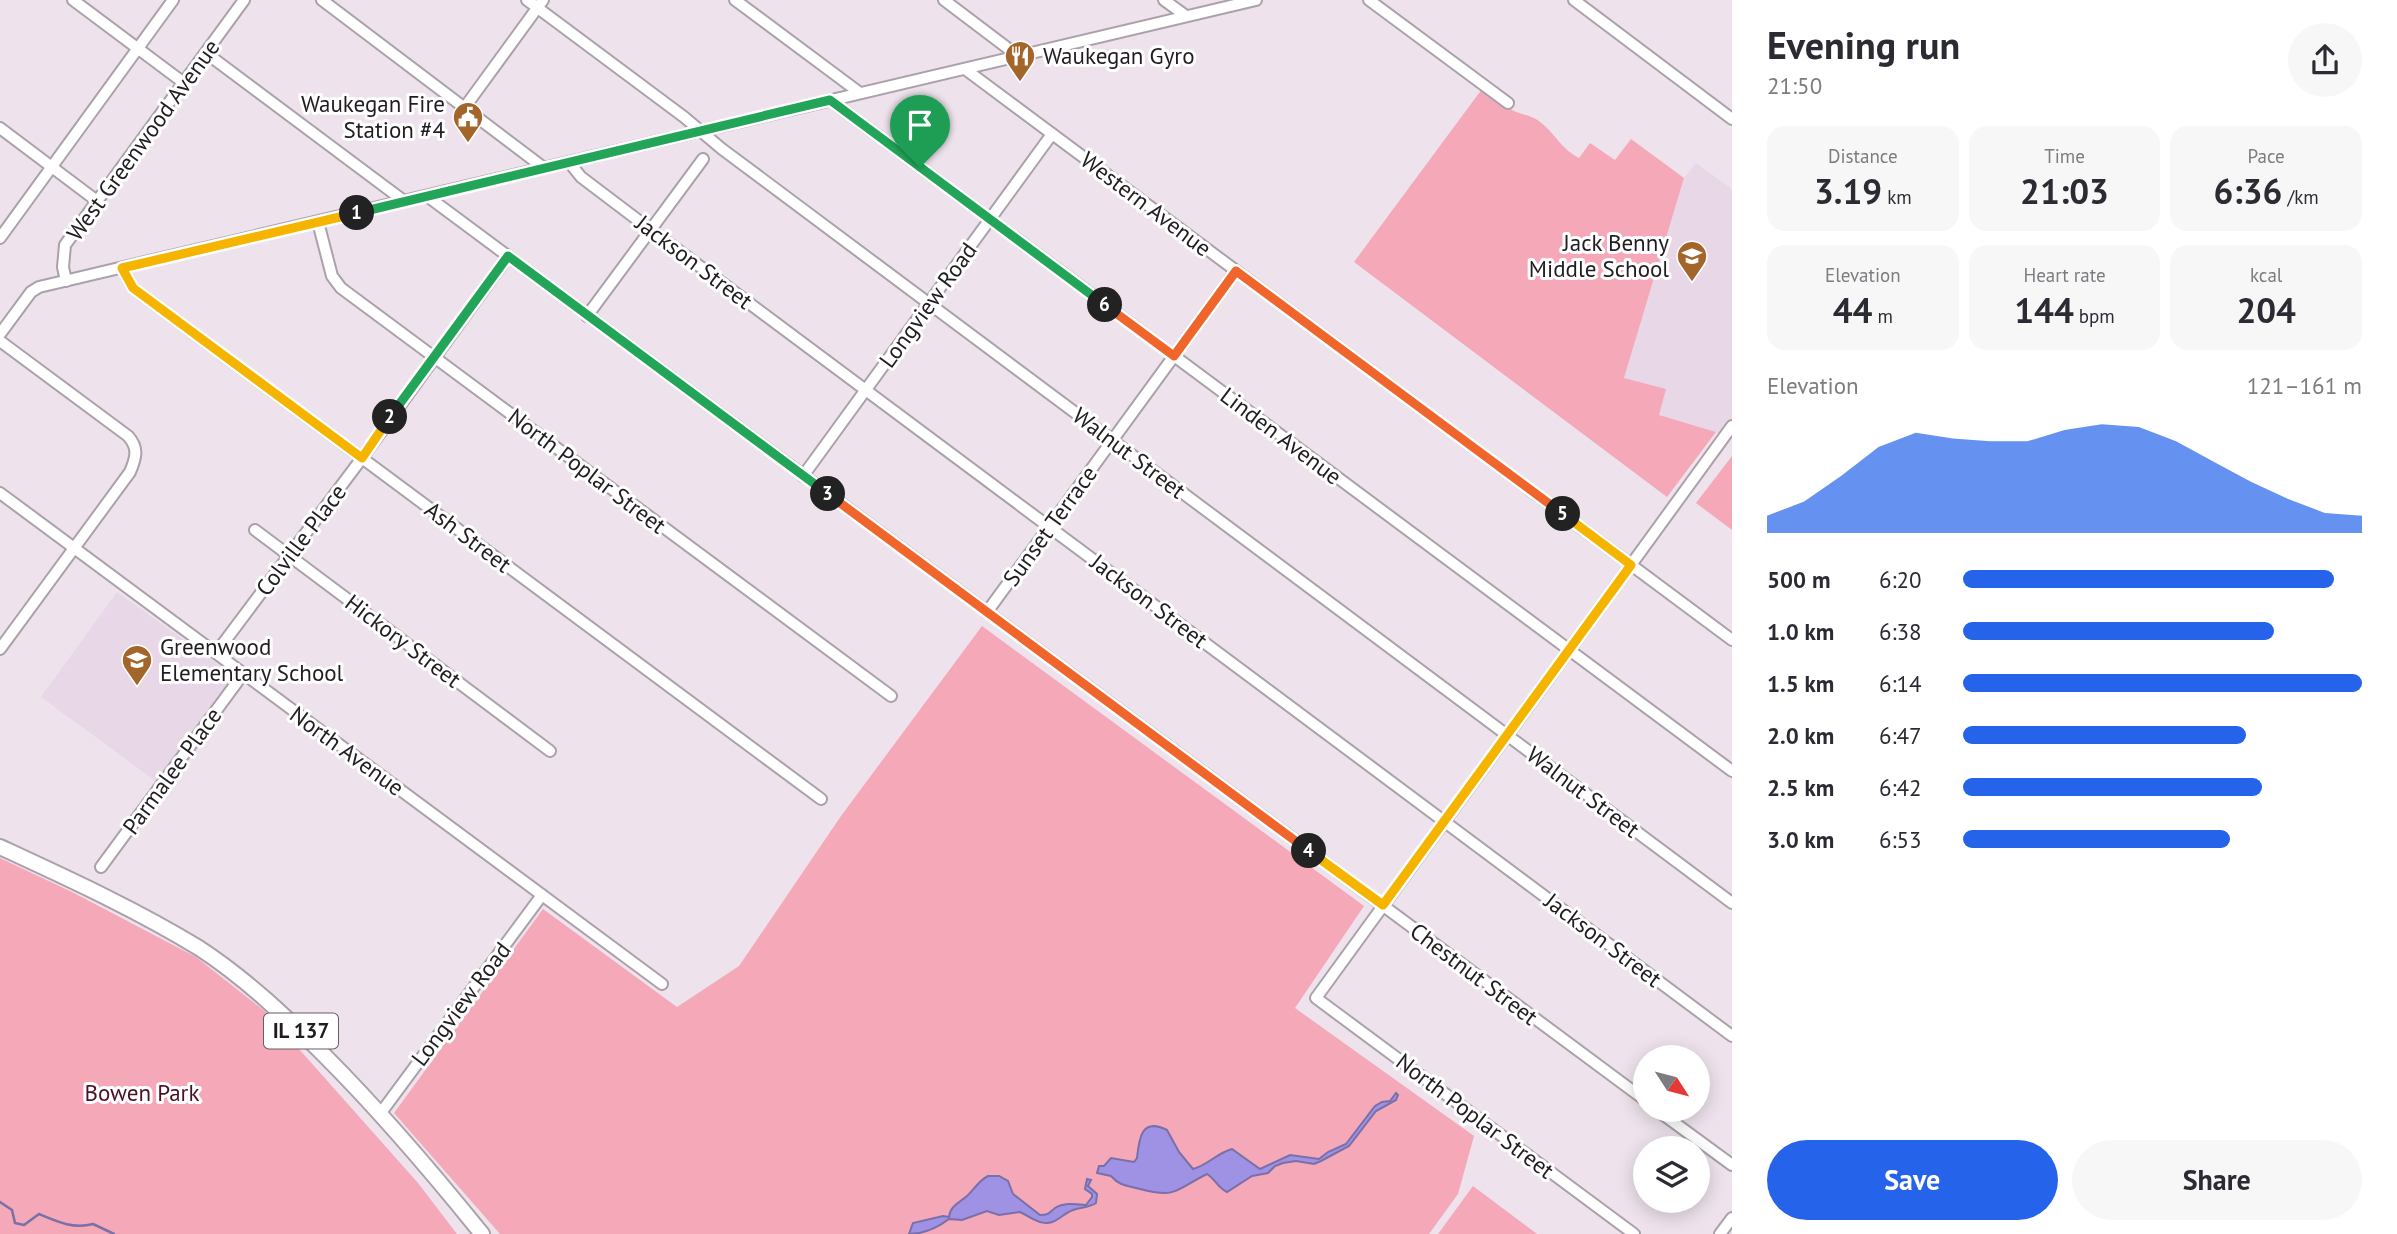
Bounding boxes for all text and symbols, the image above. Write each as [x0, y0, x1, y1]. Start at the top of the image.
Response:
text: Evening run [1767, 20, 1960, 69]
button: share [2288, 23, 2362, 97]
street label: West Greenwood Avenue [60, 33, 225, 246]
restaurant icon: Waukegan Gyro [1003, 39, 1037, 83]
place label: Waukegan Gyro [1043, 41, 1195, 70]
text: 21:50 [1767, 71, 1822, 100]
place label: Waukegan Fire Station #4 [301, 89, 445, 144]
pin [890, 95, 950, 167]
public building icon: Waukegan Fire Station #4 [451, 100, 485, 144]
icon: arrive [901, 106, 939, 144]
text: Distance [1828, 144, 1898, 168]
text: Time [2044, 144, 2085, 168]
text: Pace [2248, 144, 2285, 168]
street label: Western Avenue [1075, 145, 1217, 262]
text: 3.19 [1814, 168, 1882, 214]
text: 21:03 [2020, 168, 2109, 214]
text: 6:36 [2214, 168, 2282, 214]
text: km [1882, 185, 1912, 209]
text: /km [2282, 185, 2319, 209]
pin: 1 [340, 196, 374, 230]
text: 1 [351, 200, 362, 224]
street label: Jackson Street [629, 208, 759, 315]
place label: Jack Benny Middle School [1529, 228, 1669, 283]
street label: Longview Road [872, 236, 983, 373]
school or university icon: Jack Benny Middle School [1675, 239, 1709, 283]
text: Elevation [1825, 263, 1901, 287]
text: Heart rate [2023, 263, 2106, 287]
text: kcal [2250, 263, 2282, 287]
text: 44 [1833, 287, 1872, 333]
text: 144 [2014, 287, 2074, 333]
text: 204 [2236, 287, 2296, 333]
pin: 6 [1088, 288, 1122, 322]
text: 6 [1099, 292, 1110, 316]
text: m [1872, 304, 1893, 328]
text: bpm [2074, 304, 2115, 328]
text: Elevation [1767, 371, 1859, 400]
text: 121–161 m [2247, 371, 2362, 400]
street label: Linden Avenue [1215, 381, 1348, 491]
pin: 2 [372, 400, 408, 434]
street label: Walnut Street [1067, 401, 1192, 505]
street label: North Poplar Street [503, 402, 672, 540]
text: 2 [384, 404, 395, 428]
street label: Sunset Terrace [996, 460, 1103, 592]
pin: 3 [810, 476, 846, 512]
street label: Colville Place [249, 478, 352, 601]
text: 3 [822, 481, 833, 505]
street label: Ash Street [419, 495, 517, 579]
pin: 5 [1546, 496, 1580, 532]
text: 5 [1557, 501, 1568, 525]
street label: Jackson Street [1084, 547, 1214, 654]
text: 500 m [1767, 565, 1830, 594]
text: 6:20 [1879, 565, 1922, 594]
street label: Hickory Street [340, 588, 467, 694]
text: 1.0 km [1767, 617, 1834, 646]
text: 6:38 [1879, 617, 1922, 646]
place label: Greenwood Elementary School [160, 632, 344, 687]
school or university icon: Greenwood Elementary School [120, 643, 154, 687]
text: 1.5 km [1767, 669, 1834, 698]
text: 6:14 [1879, 669, 1922, 698]
street label: North Avenue [285, 700, 410, 802]
street label: Parmalee Place [116, 702, 227, 840]
text: 2.0 km [1767, 721, 1834, 750]
text: 6:47 [1879, 721, 1922, 750]
street label: Walnut Street [1521, 740, 1646, 844]
text: 2.5 km [1767, 773, 1834, 802]
text: 6:42 [1879, 773, 1922, 802]
text: 3.0 km [1767, 825, 1834, 854]
text: 6:53 [1879, 825, 1922, 854]
pin: 4 [1292, 834, 1326, 868]
text: 4 [1303, 838, 1314, 862]
street label: Jackson Street [1538, 886, 1668, 993]
street label: Chestnut Street [1405, 916, 1544, 1031]
street label: Longview Road [405, 936, 517, 1071]
road number: IL 137 [264, 1014, 338, 1048]
north arrow [1633, 1045, 1710, 1122]
map controls [1633, 1045, 1710, 1213]
street label: North Poplar Street [1391, 1047, 1560, 1185]
park label: Bowen Park [85, 1078, 199, 1107]
button: layers [1633, 1136, 1710, 1213]
button: Save [1767, 1140, 2058, 1220]
button: Share [2072, 1140, 2362, 1220]

